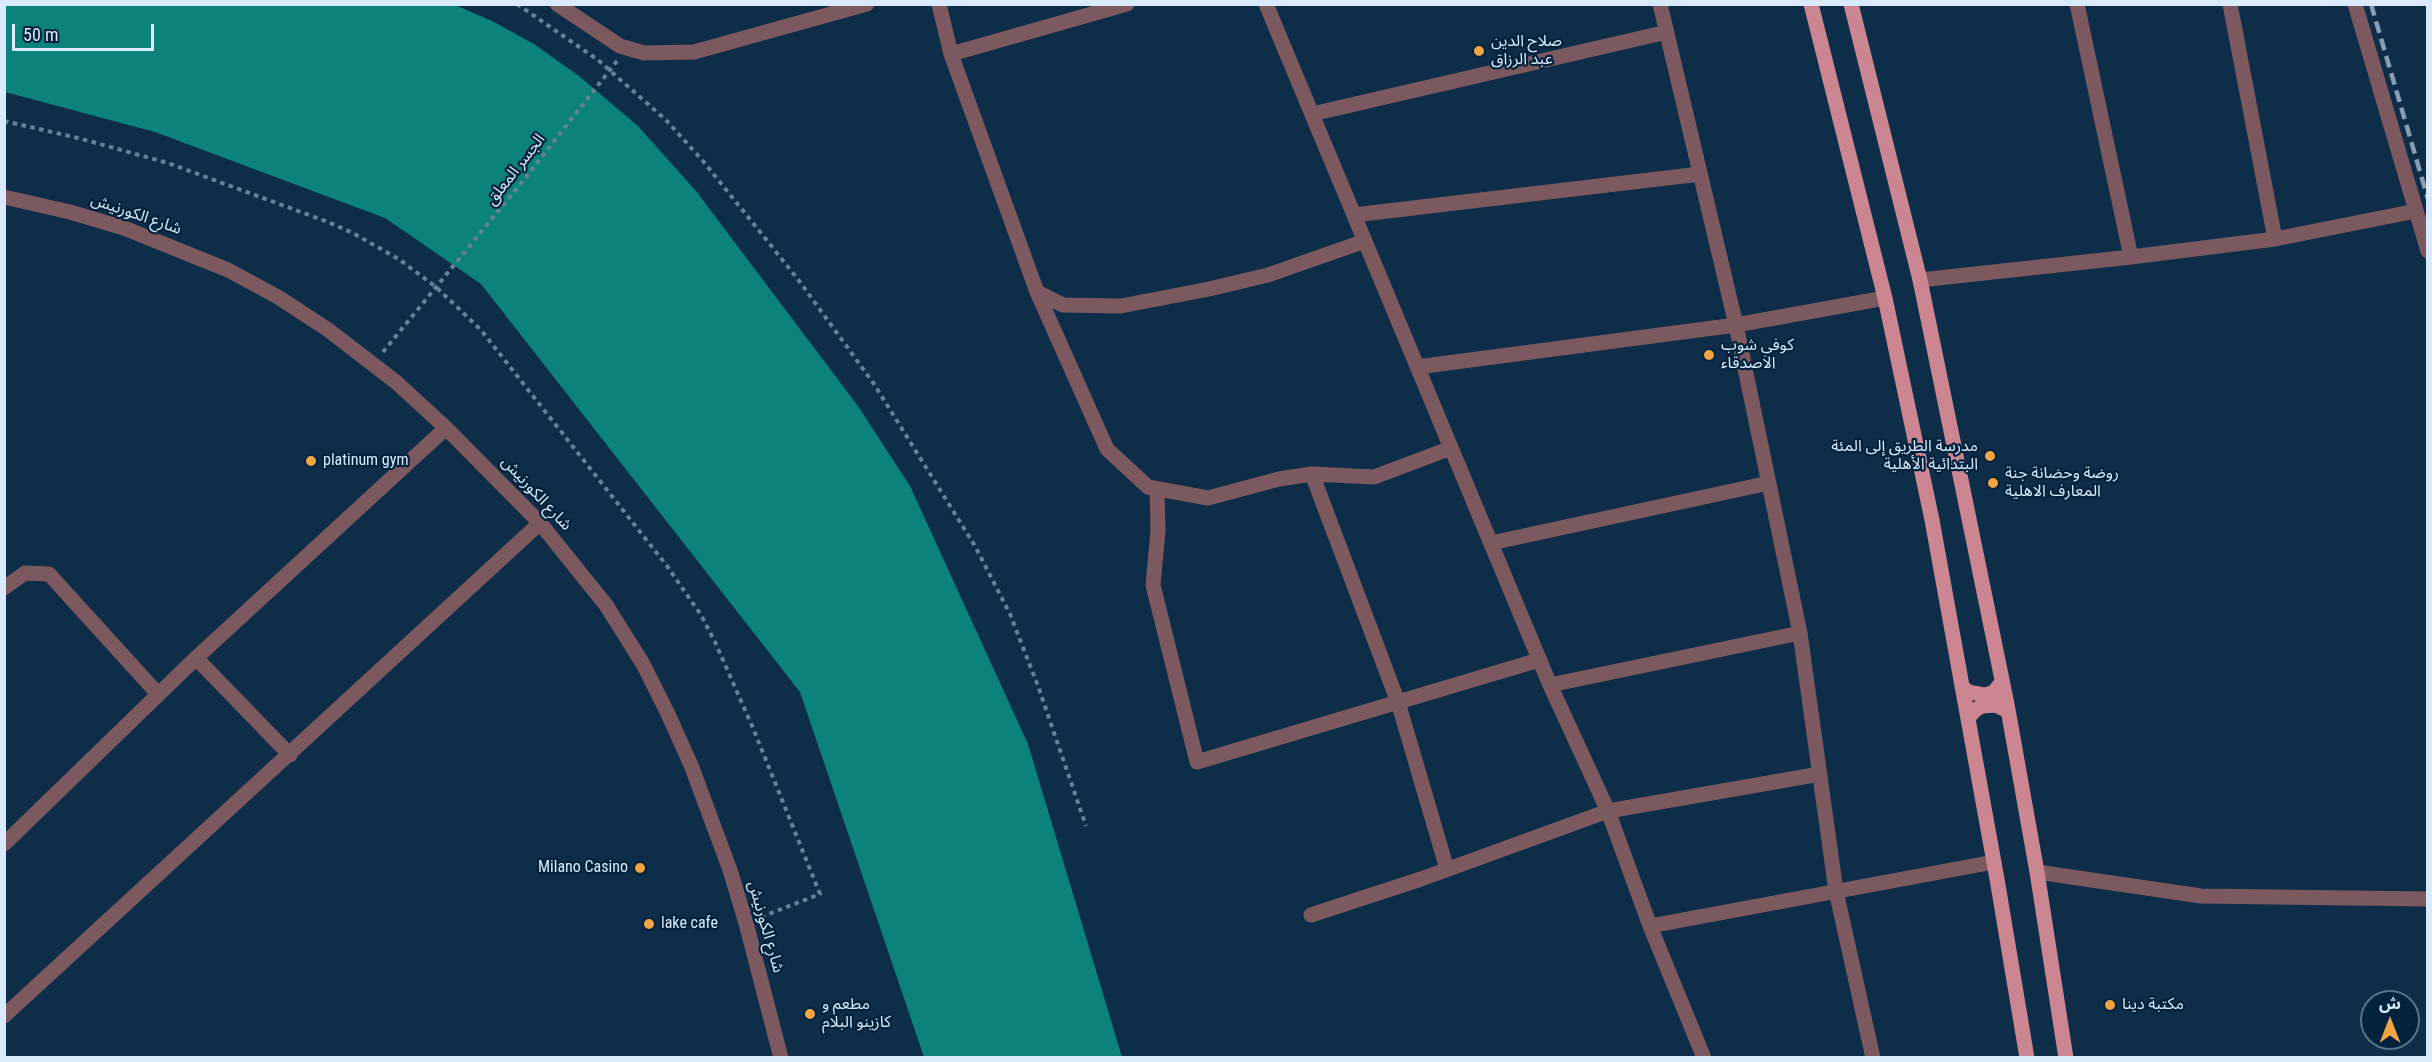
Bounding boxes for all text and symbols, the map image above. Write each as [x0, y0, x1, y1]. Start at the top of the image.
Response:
scale bar [15, 12, 158, 50]
text: 50 m [23, 24, 58, 45]
place label: صلاح الدين عبد الرزاق [1491, 32, 1562, 70]
marker: صلاح الدين عبد الرزاق [1472, 44, 1486, 58]
street label: الجسر المعلق [482, 131, 550, 209]
street label: شارع الكورنيش [88, 191, 184, 239]
place label: كوفي شوب الاصدقاء [1721, 336, 1794, 374]
marker: كوفي شوب الاصدقاء [1702, 348, 1716, 362]
place label: مدرسة الطريق إلى المئة البتدائية الأهلية [1831, 437, 1978, 475]
marker: مدرسة الطريق إلى المئة البتدائية الأهلية [1983, 449, 1997, 463]
place label: platinum gym [323, 451, 408, 471]
street label: شارع الكورنيش [497, 453, 575, 535]
marker: platinum gym [304, 454, 318, 468]
place label: روضة وحضانة جنة المعارف الاهلية [2005, 464, 2119, 502]
marker: روضة وحضانة جنة المعارف الاهلية [1986, 476, 2000, 490]
place label: Milano Casino [538, 858, 628, 878]
marker: Milano Casino [633, 861, 647, 875]
street label: شارع الكورنيش [743, 879, 787, 975]
place label: lake cafe [661, 914, 718, 934]
marker: lake cafe [642, 917, 656, 931]
north arrow [2360, 990, 2420, 1050]
text: ش [2379, 994, 2401, 1013]
place label: مطعم و كازينو البلام [822, 995, 891, 1033]
place label: مكتبة دينا [2122, 995, 2184, 1015]
marker: مكتبة دينا [2103, 998, 2117, 1012]
marker: مطعم و كازينو البلام [803, 1007, 817, 1021]

